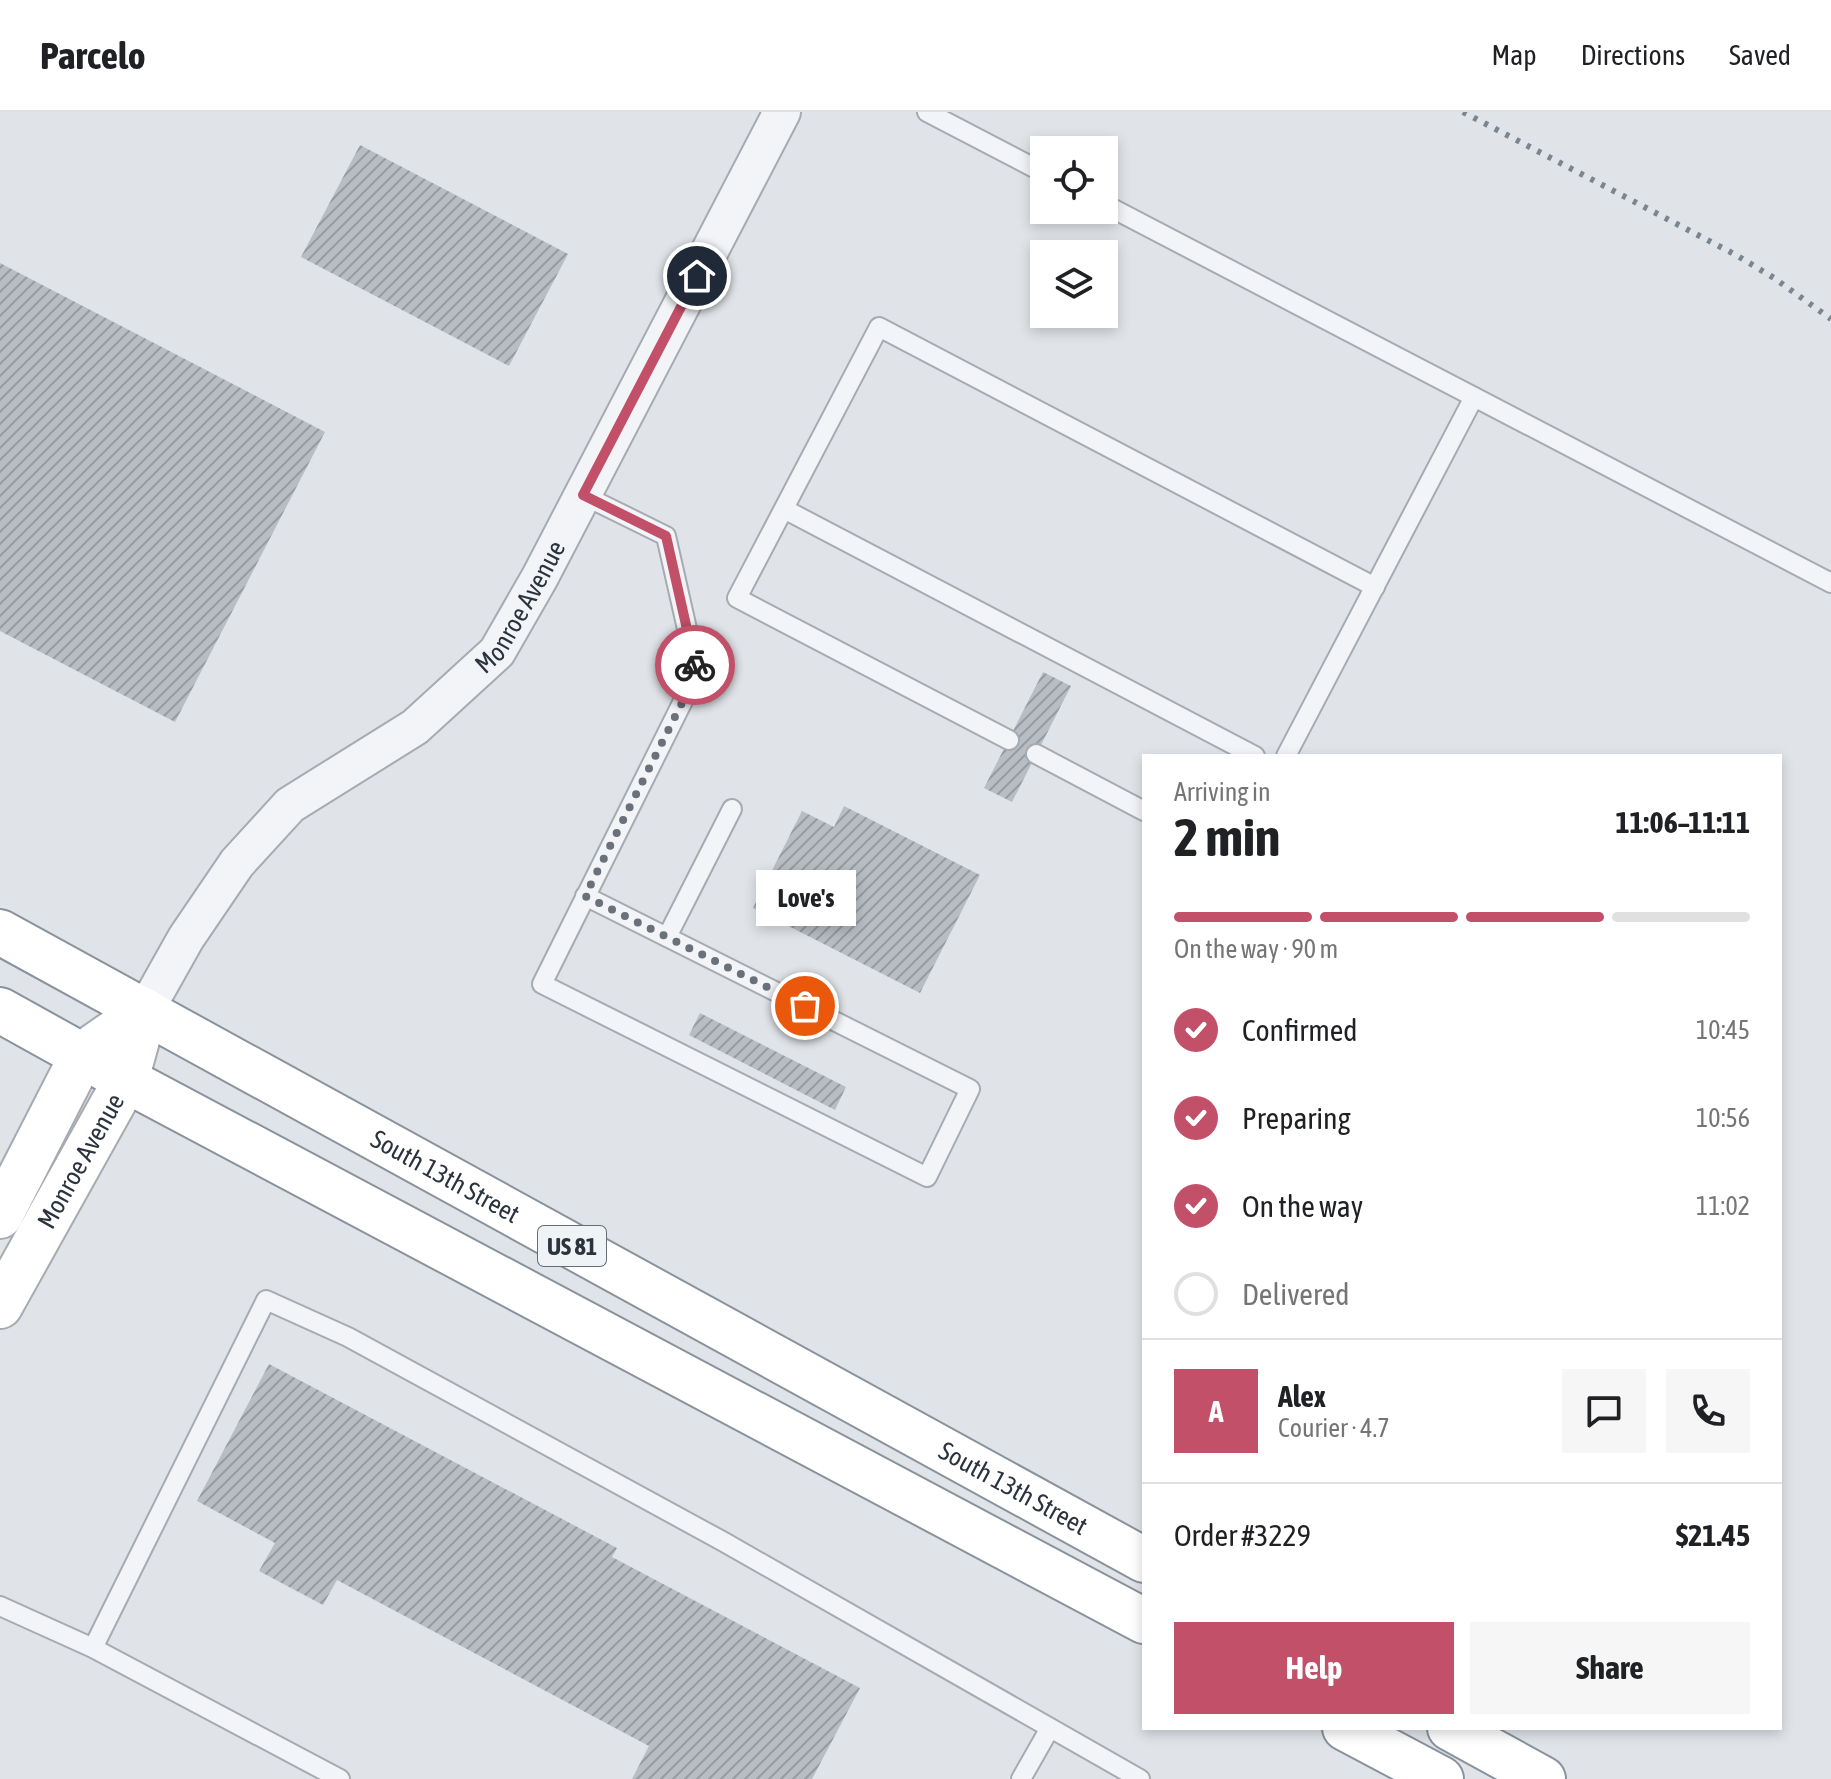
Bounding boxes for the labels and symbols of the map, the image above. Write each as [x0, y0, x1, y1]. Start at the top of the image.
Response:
pin [663, 242, 731, 310]
street label: Monroe Avenue [469, 536, 571, 679]
courier [655, 625, 735, 705]
callout: Love's [755, 870, 855, 926]
pin [771, 972, 839, 1040]
street label: Monroe Avenue [31, 1088, 130, 1234]
street label: South 13th Street [366, 1124, 525, 1229]
road number: US 81 [538, 1226, 606, 1266]
street label: South 13th Street [934, 1436, 1093, 1541]

